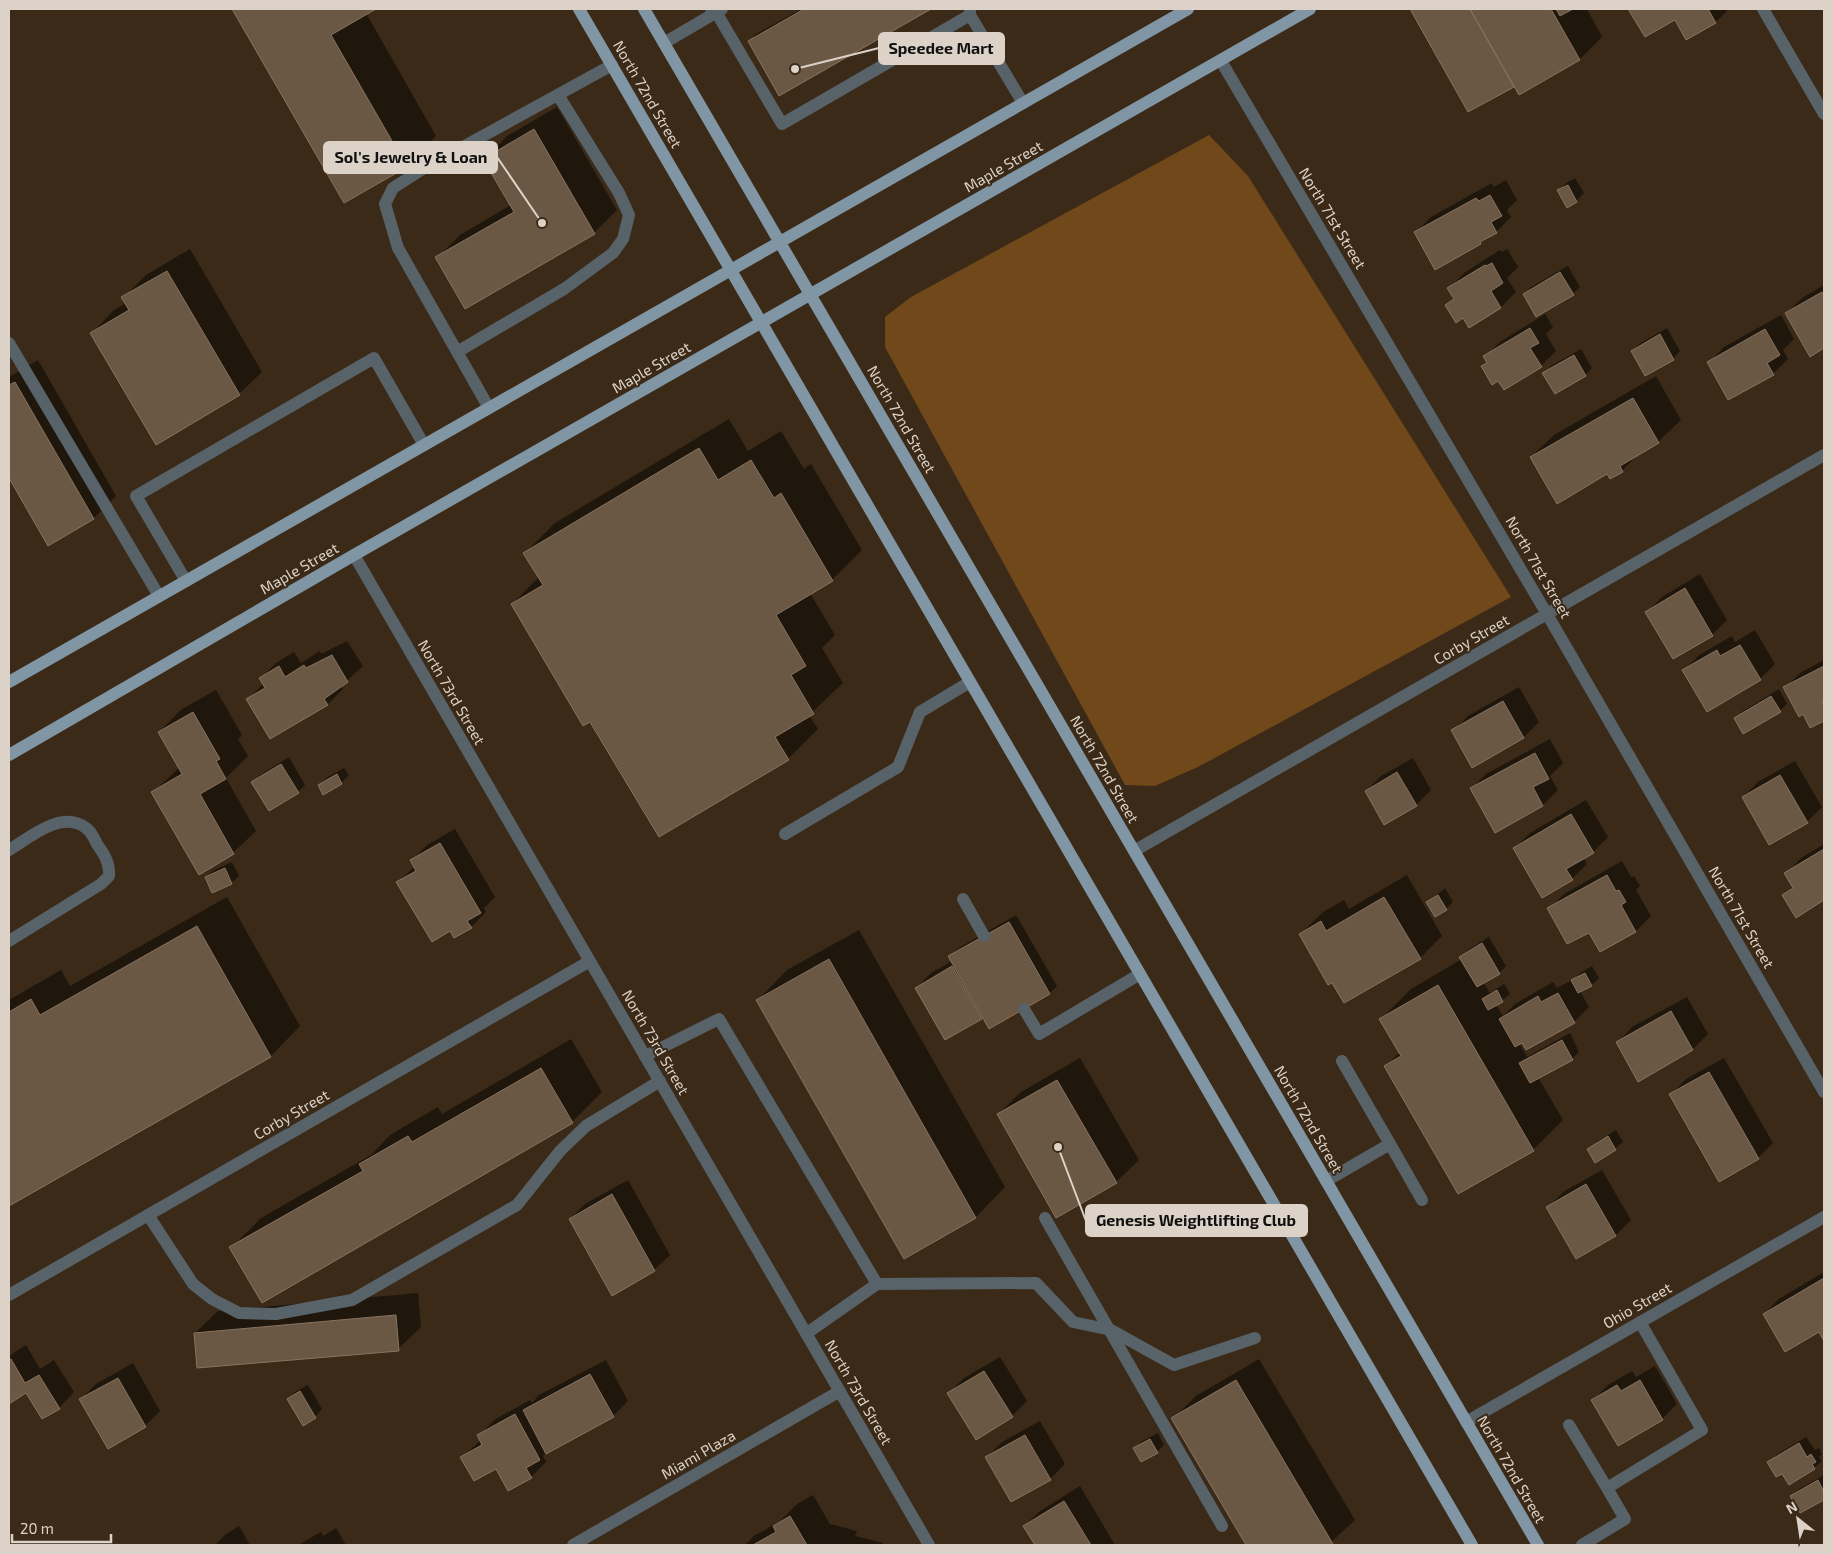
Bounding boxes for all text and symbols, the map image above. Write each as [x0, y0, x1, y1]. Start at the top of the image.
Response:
callout: Speedee Mart [879, 33, 1004, 64]
street label: North 72nd Street [610, 37, 686, 151]
text: Speedee Mart [888, 38, 994, 57]
street label: Maple Street [961, 136, 1046, 196]
callout: Sol's Jewelry & Loan [324, 142, 497, 173]
text: Sol's Jewelry & Loan [334, 147, 488, 167]
street label: North 71st Street [1296, 164, 1370, 272]
street label: Maple Street [609, 337, 694, 397]
street label: North 72nd Street [864, 362, 940, 476]
street label: North 71st Street [1502, 513, 1576, 621]
street label: Maple Street [257, 538, 342, 598]
street label: Corby Street [1430, 610, 1512, 668]
street label: North 73rd Street [415, 636, 490, 748]
street label: North 72nd Street [1067, 712, 1143, 826]
street label: North 71st Street [1705, 863, 1779, 971]
street label: North 73rd Street [619, 986, 694, 1098]
street label: North 72nd Street [1271, 1062, 1347, 1176]
street label: Corby Street [250, 1085, 332, 1143]
callout: Genesis Weightlifting Club [1086, 1205, 1307, 1236]
text: Genesis Weightlifting Club [1096, 1210, 1296, 1229]
street label: Ohio Street [1600, 1278, 1675, 1332]
street label: North 73rd Street [822, 1336, 897, 1448]
street label: North 72nd Street [1474, 1412, 1550, 1526]
street label: Miami Plaza [658, 1426, 738, 1482]
north arrow [1773, 1494, 1823, 1544]
text: N [1783, 1497, 1800, 1517]
scale bar [12, 1512, 111, 1544]
text: 20 m [20, 1519, 54, 1537]

